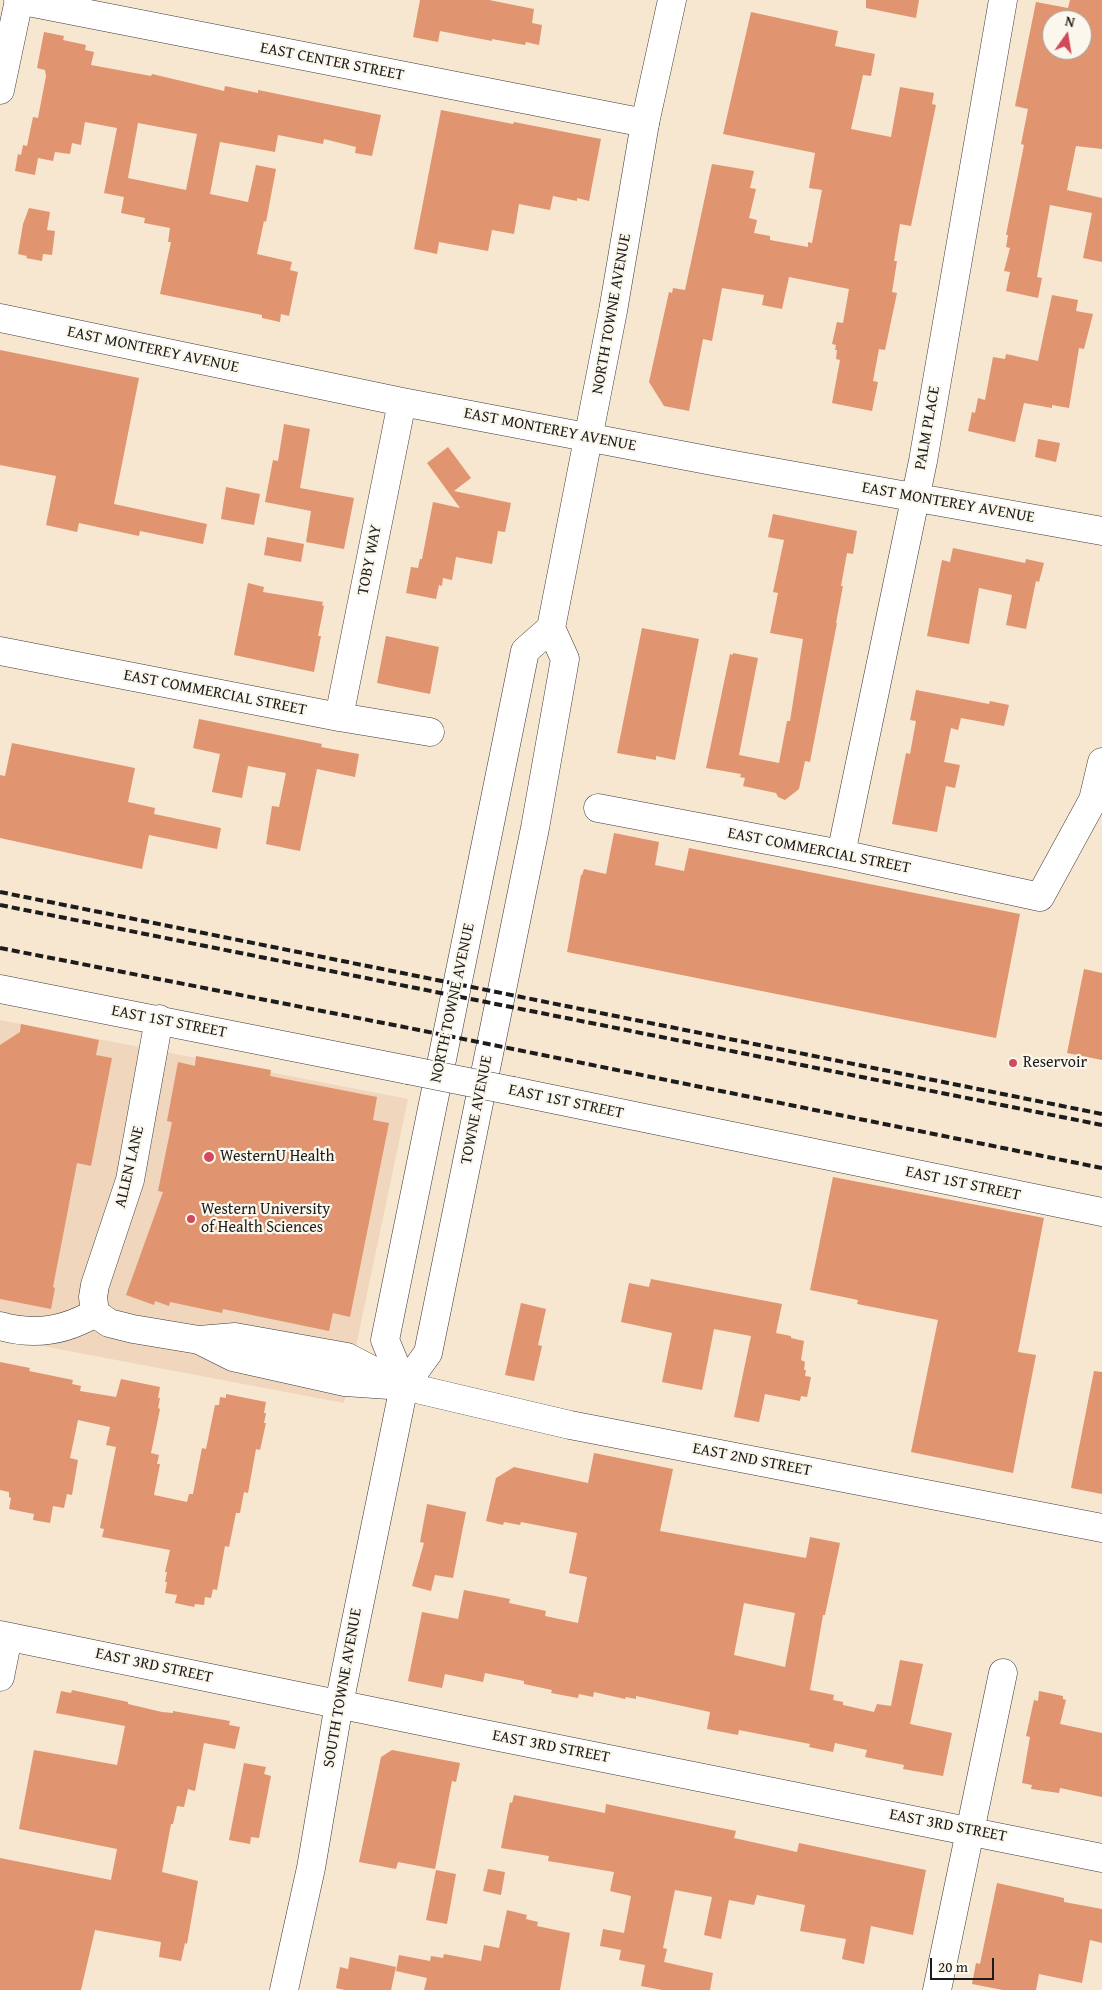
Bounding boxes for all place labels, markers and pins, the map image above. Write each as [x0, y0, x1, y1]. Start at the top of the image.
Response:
place label: Reservoir [1023, 1053, 1087, 1073]
marker: Reservoir [1007, 1057, 1019, 1069]
place label: WesternU Health [220, 1147, 334, 1167]
marker: WesternU Health [202, 1150, 216, 1164]
place label: Western University of Health Sciences [201, 1200, 330, 1238]
marker: Western University of Health Sciences [185, 1213, 197, 1225]

